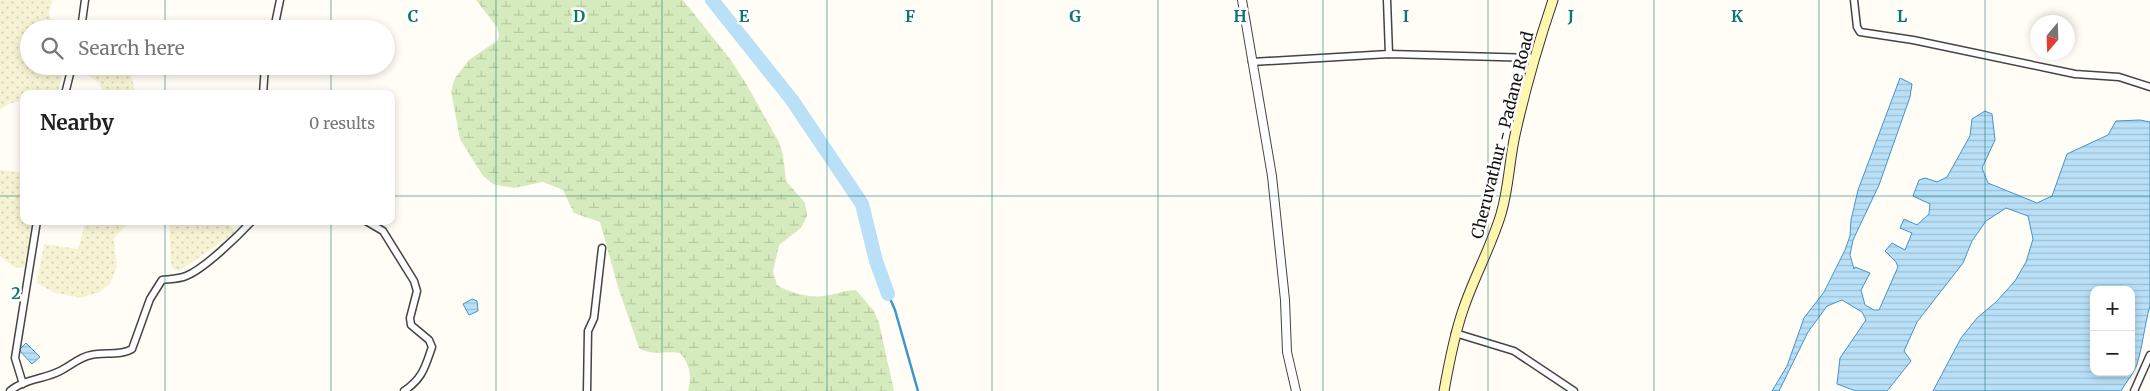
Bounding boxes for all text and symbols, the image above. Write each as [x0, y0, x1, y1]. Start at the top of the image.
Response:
text: C [408, 6, 418, 26]
text: D [573, 6, 585, 26]
text: E [739, 6, 750, 26]
text: F [905, 6, 915, 26]
text: G [1069, 6, 1081, 26]
text: H [1233, 6, 1247, 26]
text: I [1403, 6, 1409, 26]
text: J [1567, 6, 1574, 26]
text: K [1731, 6, 1743, 26]
text: L [1897, 6, 1907, 26]
north arrow [2030, 15, 2075, 60]
search box [20, 20, 395, 75]
street label: Cheruvathur - Padane Road [1467, 29, 1538, 241]
icon: search [38, 34, 66, 62]
text: Search here [78, 36, 185, 60]
text: Nearby [40, 109, 114, 136]
text: 0 results [309, 113, 375, 133]
text: 2 [11, 283, 21, 303]
map controls [2090, 286, 2135, 376]
button: + [2090, 286, 2135, 331]
button: − [2090, 331, 2135, 376]

